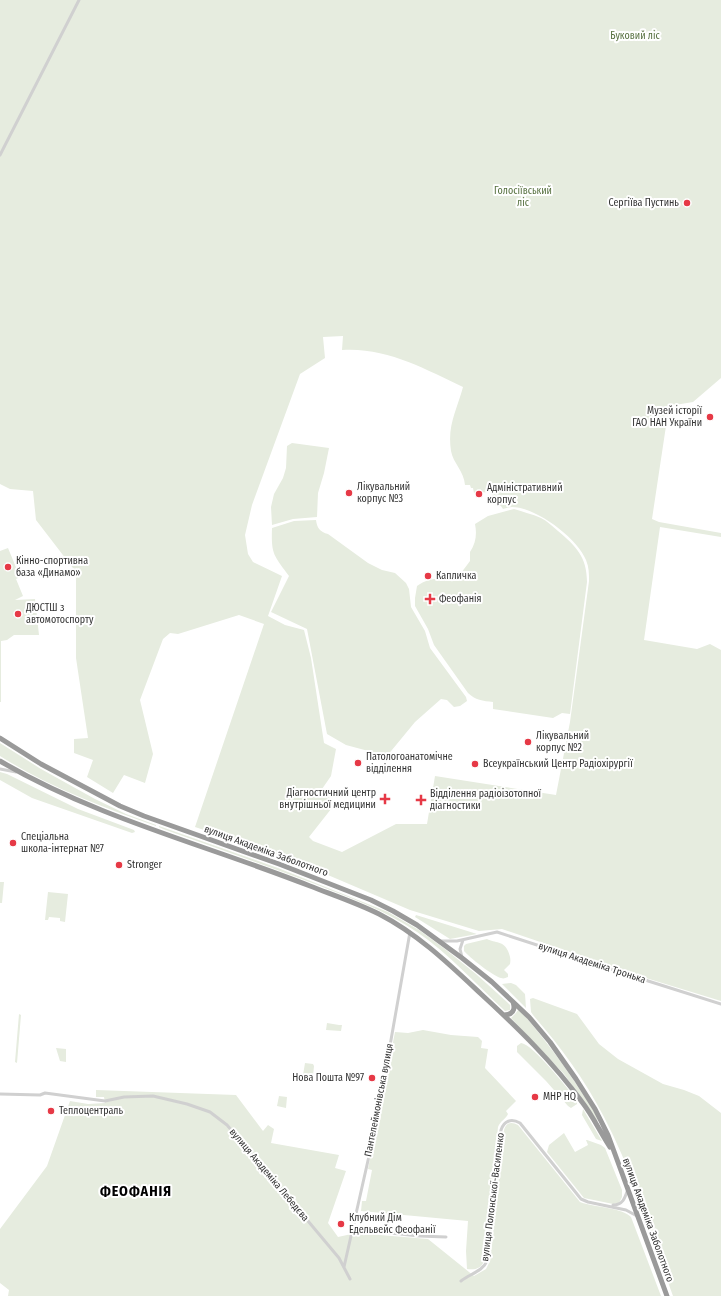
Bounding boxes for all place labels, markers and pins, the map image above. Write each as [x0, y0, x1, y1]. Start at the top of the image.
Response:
place label: Сергіїва Пустинь [609, 196, 679, 209]
marker: Сергіїва Пустинь [682, 198, 692, 208]
place label: Музей історії ГАО НАН України [632, 404, 702, 429]
marker: Музей історії ГАО НАН України [705, 412, 715, 422]
place label: Лікувальний корпус №3 [357, 480, 410, 505]
place label: Адміністративний корпус [487, 481, 563, 506]
marker: Лікувальний корпус №3 [344, 488, 354, 498]
marker: Адміністративний корпус [474, 489, 484, 499]
place label: Кінно-спортивна база «Динамо» [16, 554, 88, 579]
marker: Кінно-спортивна база «Динамо» [3, 562, 13, 572]
place label: Капличка [436, 570, 476, 582]
marker: Капличка [423, 571, 433, 581]
place label: Феофанія [439, 592, 482, 605]
marker: Феофанія [424, 593, 436, 605]
place label: ДЮСТШ з автомотоспорту [25, 602, 94, 626]
marker: ДЮСТШ з автомотоспорту [13, 609, 23, 619]
place label: Лікувальний корпус №2 [536, 729, 589, 754]
marker: Лікувальний корпус №2 [523, 737, 533, 747]
place label: Патологоанатомічне відділення [366, 750, 453, 775]
place label: Всеукраїнський Центр Радіохірургії [483, 757, 633, 770]
marker: Патологоанатомічне відділення [353, 758, 363, 768]
marker: Всеукраїнський Центр Радіохірургії [470, 759, 480, 769]
place label: Діагностичний центр внутрішньої медицини [279, 786, 376, 811]
place label: Відділення радіоізотопної діагностики [430, 787, 542, 812]
marker: Діагностичний центр внутрішньої медицини [379, 793, 391, 805]
marker: Відділення радіоізотопної діагностики [415, 794, 427, 806]
place label: Спеціальна школа-інтернат №7 [21, 830, 104, 855]
marker: Спеціальна школа-інтернат №7 [8, 838, 18, 848]
place label: Stronger [127, 859, 162, 871]
marker: Stronger [114, 860, 124, 870]
place label: Нова Пошта №97 [292, 1072, 364, 1084]
marker: Нова Пошта №97 [367, 1073, 377, 1083]
place label: MHP HQ [543, 1091, 577, 1103]
marker: MHP HQ [530, 1092, 540, 1102]
place label: Теплоцентраль [59, 1105, 124, 1117]
marker: Теплоцентраль [46, 1106, 56, 1116]
place label: Клубний Дім Едельвейс Феофанії [349, 1211, 436, 1236]
marker: Клубний Дім Едельвейс Феофанії [336, 1219, 346, 1229]

